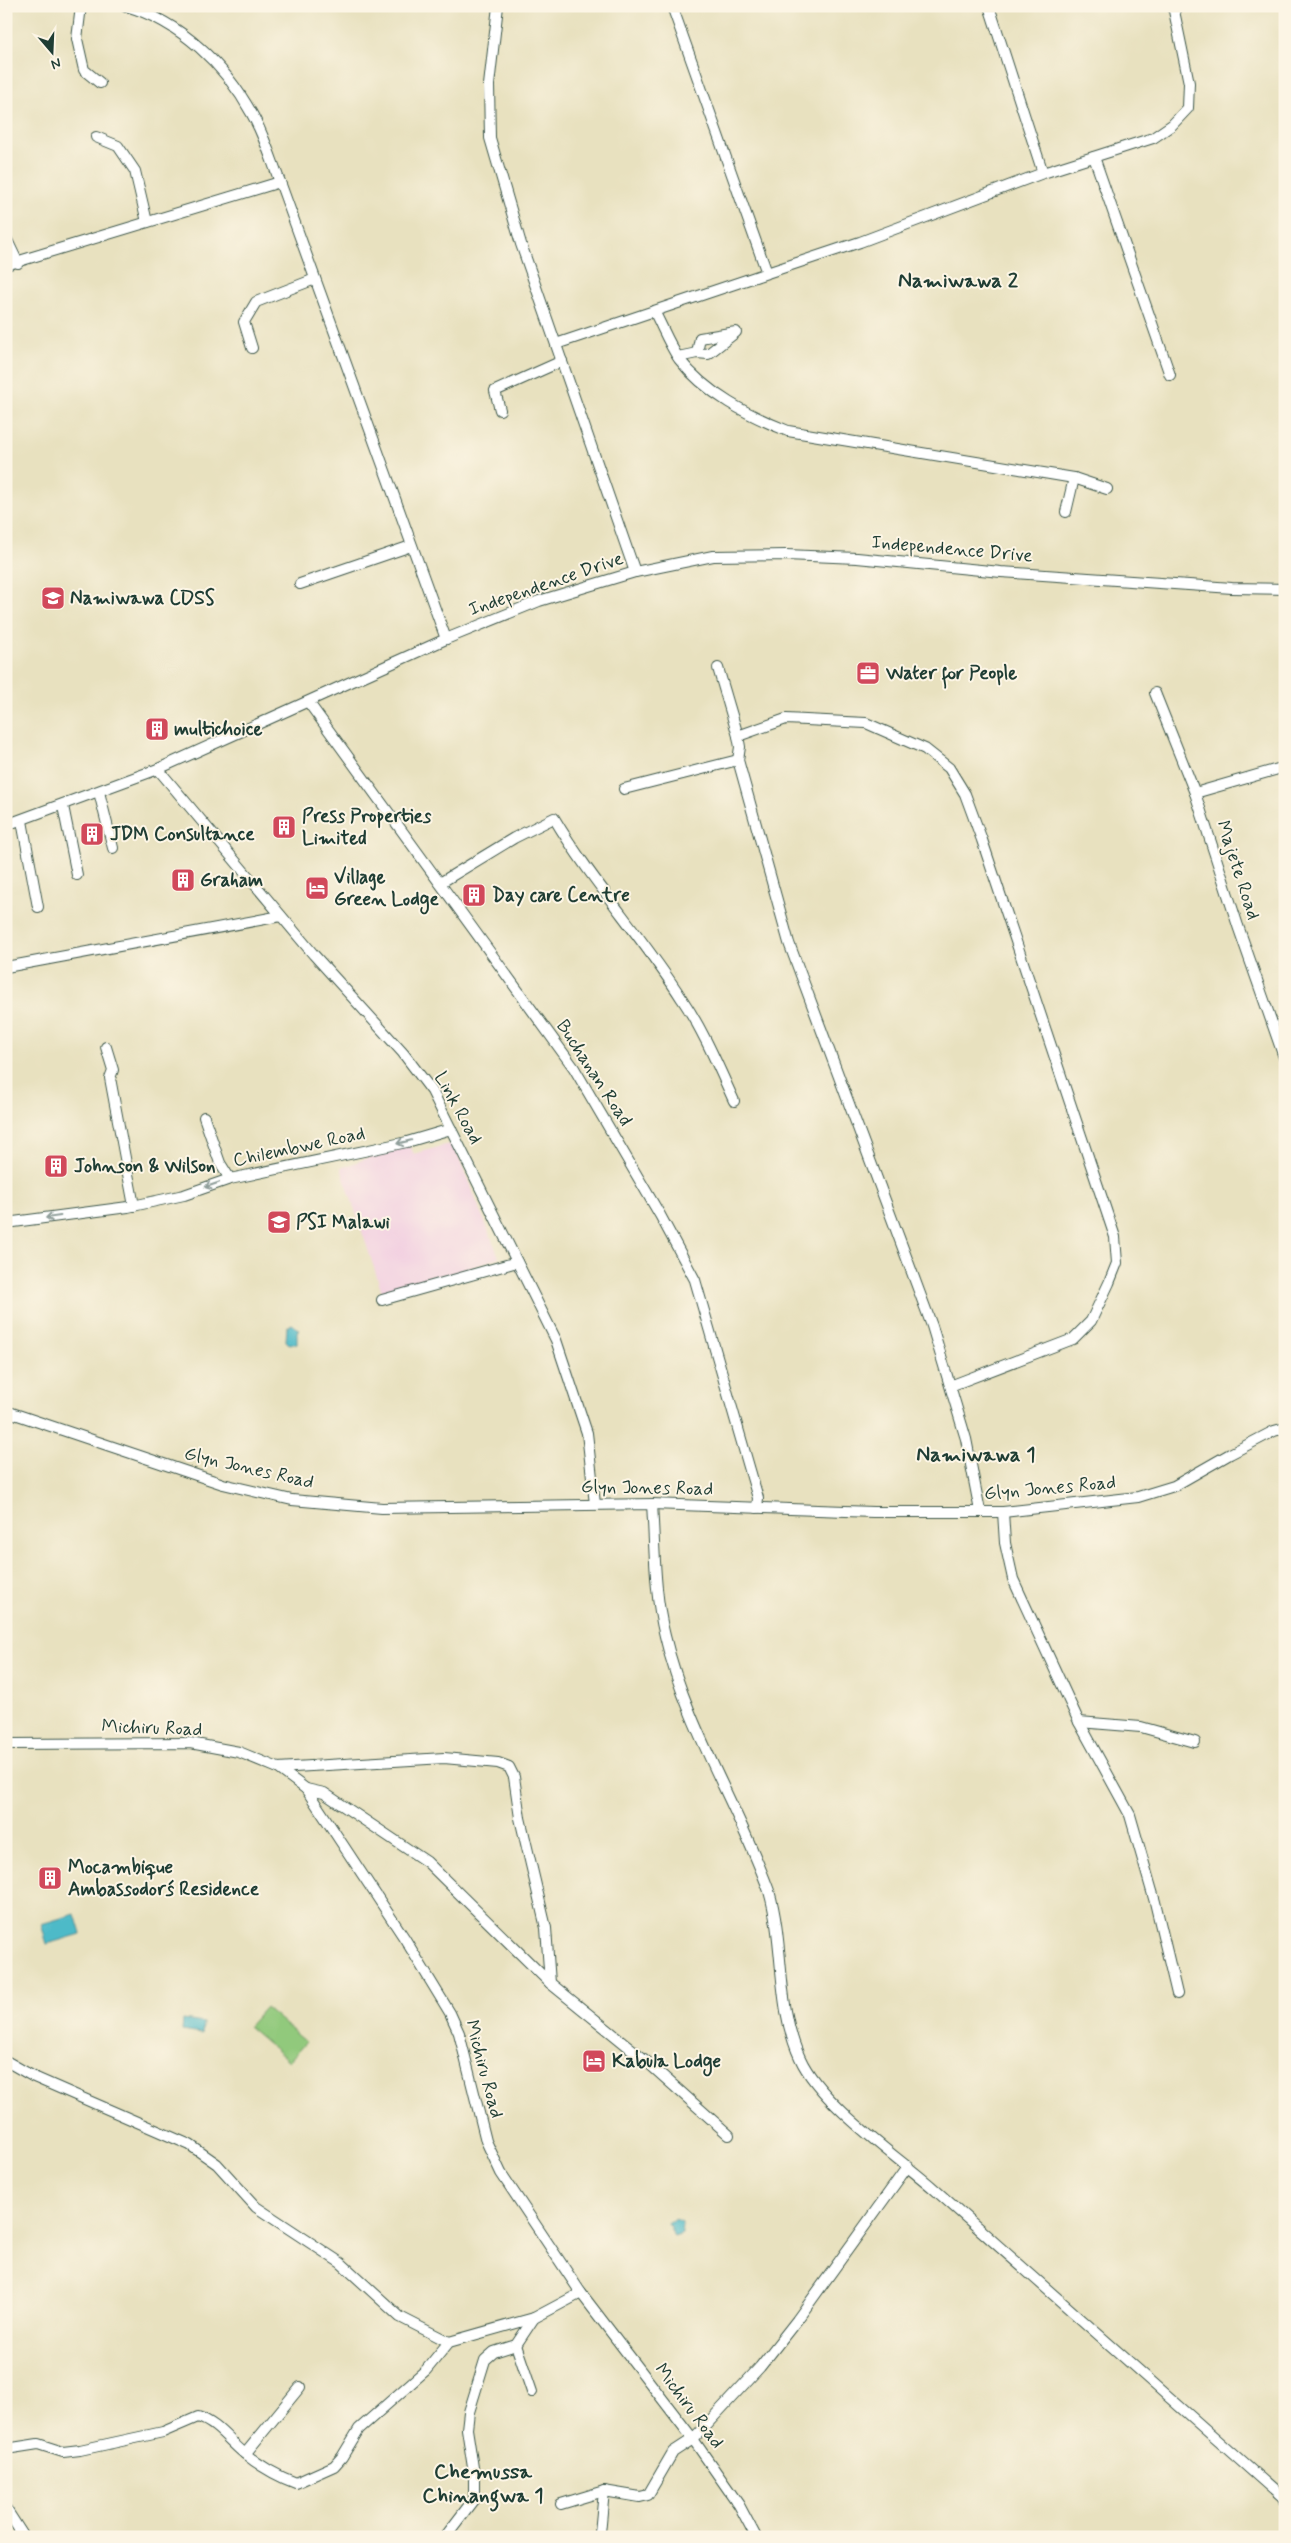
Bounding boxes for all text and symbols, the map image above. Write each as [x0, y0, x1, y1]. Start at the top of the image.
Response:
north arrow [28, 28, 78, 78]
text: N [49, 53, 63, 73]
district label: Namiwawa 2 [898, 267, 1019, 295]
street label: Independence Drive [870, 529, 1034, 569]
street label: Independence Drive [465, 546, 627, 622]
school or university icon: Namiwawa CDSS [40, 585, 66, 611]
place label: Namiwawa CDSS [70, 586, 215, 611]
office icon: Water for People [855, 660, 881, 686]
place label: Water for People [885, 661, 1017, 689]
building icon: multichoice [144, 716, 170, 742]
place label: multichoice [174, 717, 262, 742]
place label: Press Properties Limited [302, 804, 432, 851]
building icon: Press Properties Limited [271, 814, 297, 840]
street label: Majete Road [1209, 817, 1266, 923]
building icon: JDM Consultance [79, 821, 105, 847]
place label: JDM Consultance [110, 822, 255, 847]
place label: Village Green Lodge [334, 865, 440, 915]
building icon: Graham [170, 867, 196, 893]
place label: Graham [200, 868, 263, 893]
hotel icon: Village Green Lodge [304, 875, 330, 901]
building icon: Day care Centre [461, 882, 487, 908]
place label: Day care Centre [492, 883, 630, 908]
street label: Buchanan Road [550, 1015, 638, 1131]
street label: Link Road [428, 1067, 488, 1149]
street label: Chilembwe Road [231, 1121, 367, 1173]
one-way arrow [397, 1138, 413, 1148]
building icon: Johnson & Wilson [43, 1153, 69, 1179]
place label: Johnson & Wilson [74, 1154, 216, 1179]
one-way arrow [205, 1181, 220, 1190]
school or university icon: PSI Malawi [266, 1209, 292, 1235]
place label: PSI Malawi [296, 1210, 390, 1235]
one-way arrow [45, 1212, 61, 1222]
street label: Glyn Jones Road [182, 1441, 316, 1495]
district label: Namiwawa 1 [916, 1441, 1036, 1469]
street label: Glyn Jones Road [983, 1470, 1117, 1506]
street label: Glyn Jones Road [581, 1474, 713, 1502]
street label: Michiru Road [101, 1714, 203, 1742]
place label: Mocambique Ambassodorś Residence [68, 1855, 260, 1902]
building icon: Mocambique Ambassodorś Residence [37, 1865, 63, 1891]
street label: Michiru Road [459, 2017, 509, 2121]
hotel icon: Kabula Lodge [581, 2048, 607, 2074]
place label: Kabula Lodge [612, 2049, 721, 2077]
street label: Michiru Road [649, 2358, 729, 2454]
district label: Chemussa Chinangwa 1 [422, 2458, 544, 2512]

